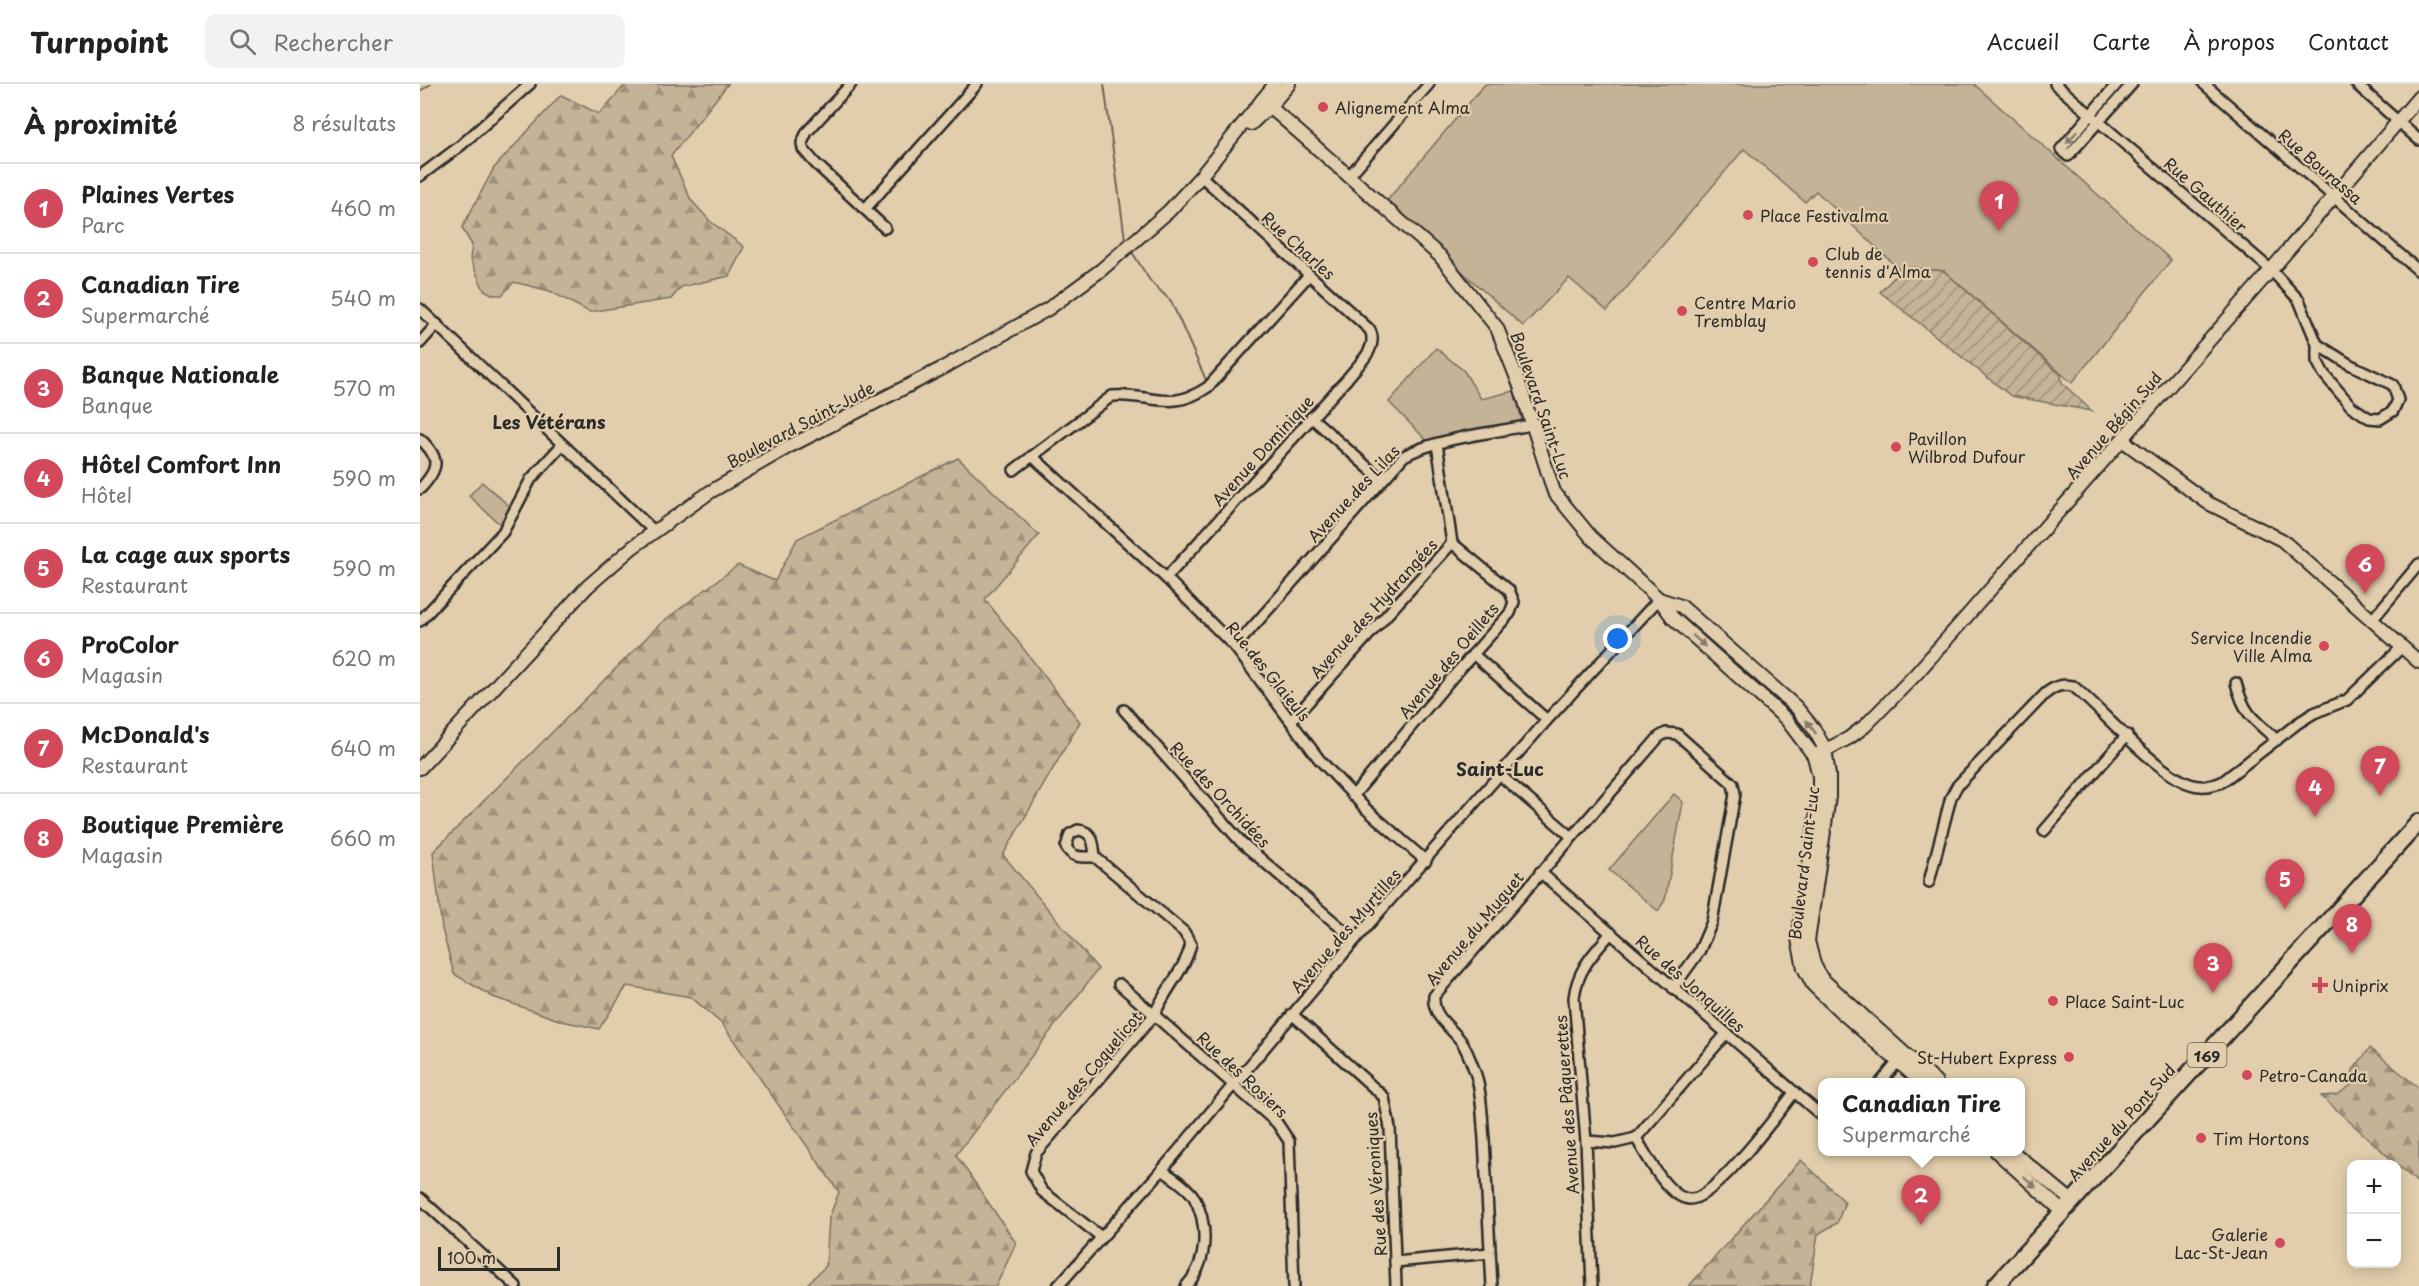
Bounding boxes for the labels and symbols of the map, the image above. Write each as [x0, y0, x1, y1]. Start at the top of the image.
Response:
place label: Alignement Alma [1335, 95, 1470, 119]
marker: Alignement Alma [1316, 100, 1330, 114]
street label: Rue Bourassa [2274, 123, 2368, 209]
one-way arrow [2065, 129, 2079, 144]
street label: Rue Gauthier [2159, 151, 2253, 237]
pin: 1 [1980, 182, 2018, 231]
place label: Place Festivalma [1760, 203, 1889, 227]
street label: Rue Charles [1257, 205, 1341, 285]
marker: Place Festivalma [1741, 208, 1755, 222]
place label: Club de tennis d'Alma [1825, 241, 1931, 283]
marker: Club de tennis d'Alma [1806, 255, 1820, 269]
place label: Centre Mario Tremblay [1694, 290, 1796, 332]
marker: Centre Mario Tremblay [1675, 304, 1689, 318]
street label: Boulevard Saint-Luc [1506, 328, 1578, 482]
street label: Avenue Bégin Sud [2059, 366, 2167, 484]
street label: Boulevard Saint-Jude [722, 375, 878, 473]
street label: Avenue Dominique [1206, 389, 1319, 511]
district label: Les Vétérans [493, 408, 606, 435]
place label: Pavillon Wilbrod Dufour [1908, 426, 2026, 468]
street label: Avenue des Lilas [1301, 439, 1405, 547]
marker: Pavillon Wilbrod Dufour [1889, 440, 1903, 454]
street label: Avenue des Hydrangées [1304, 533, 1442, 683]
pin: 6 [2346, 544, 2384, 594]
street label: Avenue des Oeillets [1392, 597, 1504, 723]
street label: Rue des Glaieuls [1221, 616, 1317, 726]
your location [1603, 624, 1632, 653]
place label: Service Incendie Ville Alma [2190, 625, 2312, 667]
one-way arrow [1691, 634, 1706, 647]
marker: Service Incendie Ville Alma [2317, 639, 2331, 653]
one-way arrow [1805, 719, 1817, 735]
street label: Rue des Orchidées [1165, 735, 1277, 853]
pin: 7 [2360, 746, 2400, 796]
district label: Saint-Luc [1456, 755, 1544, 782]
pin: 4 [2296, 768, 2334, 817]
street label: Boulevard Saint-Luc [1782, 785, 1824, 941]
pin: 5 [2266, 860, 2304, 909]
street label: Avenue des Myrtilles [1284, 863, 1406, 997]
street label: Avenue du Muguet [1419, 865, 1529, 990]
pin: 8 [2332, 904, 2372, 954]
street label: Rue des Jonquilles [1631, 929, 1751, 1037]
pin: 3 [2194, 944, 2232, 993]
place label: Uniprix [2332, 973, 2389, 997]
marker: Uniprix [2313, 978, 2327, 992]
place label: Place Saint-Luc [2065, 989, 2184, 1013]
marker: Place Saint-Luc [2046, 994, 2060, 1008]
street label: Avenue des Coquelicot [1019, 1005, 1147, 1151]
street label: Avenue des Pâquerettes [1548, 1015, 1584, 1195]
street label: Rue des Rosiers [1192, 1025, 1294, 1123]
road number: 169 [2188, 1043, 2226, 1067]
place label: St-Hubert Express [1917, 1045, 2057, 1069]
marker: St-Hubert Express [2062, 1050, 2076, 1064]
street label: Avenue du Pont Sud [2062, 1058, 2180, 1186]
place label: Petro-Canada [2259, 1063, 2367, 1087]
marker: Petro-Canada [2240, 1068, 2254, 1082]
street label: Rue des Véroniques [1358, 1111, 1392, 1257]
place label: Tim Hortons [2213, 1126, 2309, 1150]
marker: Tim Hortons [2194, 1131, 2208, 1145]
one-way arrow [2022, 1175, 2037, 1188]
pin: 2 [1902, 1176, 1940, 1225]
place label: Galerie Lac-St-Jean [2174, 1222, 2268, 1264]
marker: Galerie Lac-St-Jean [2273, 1236, 2287, 1250]
scale bar [438, 1244, 560, 1272]

